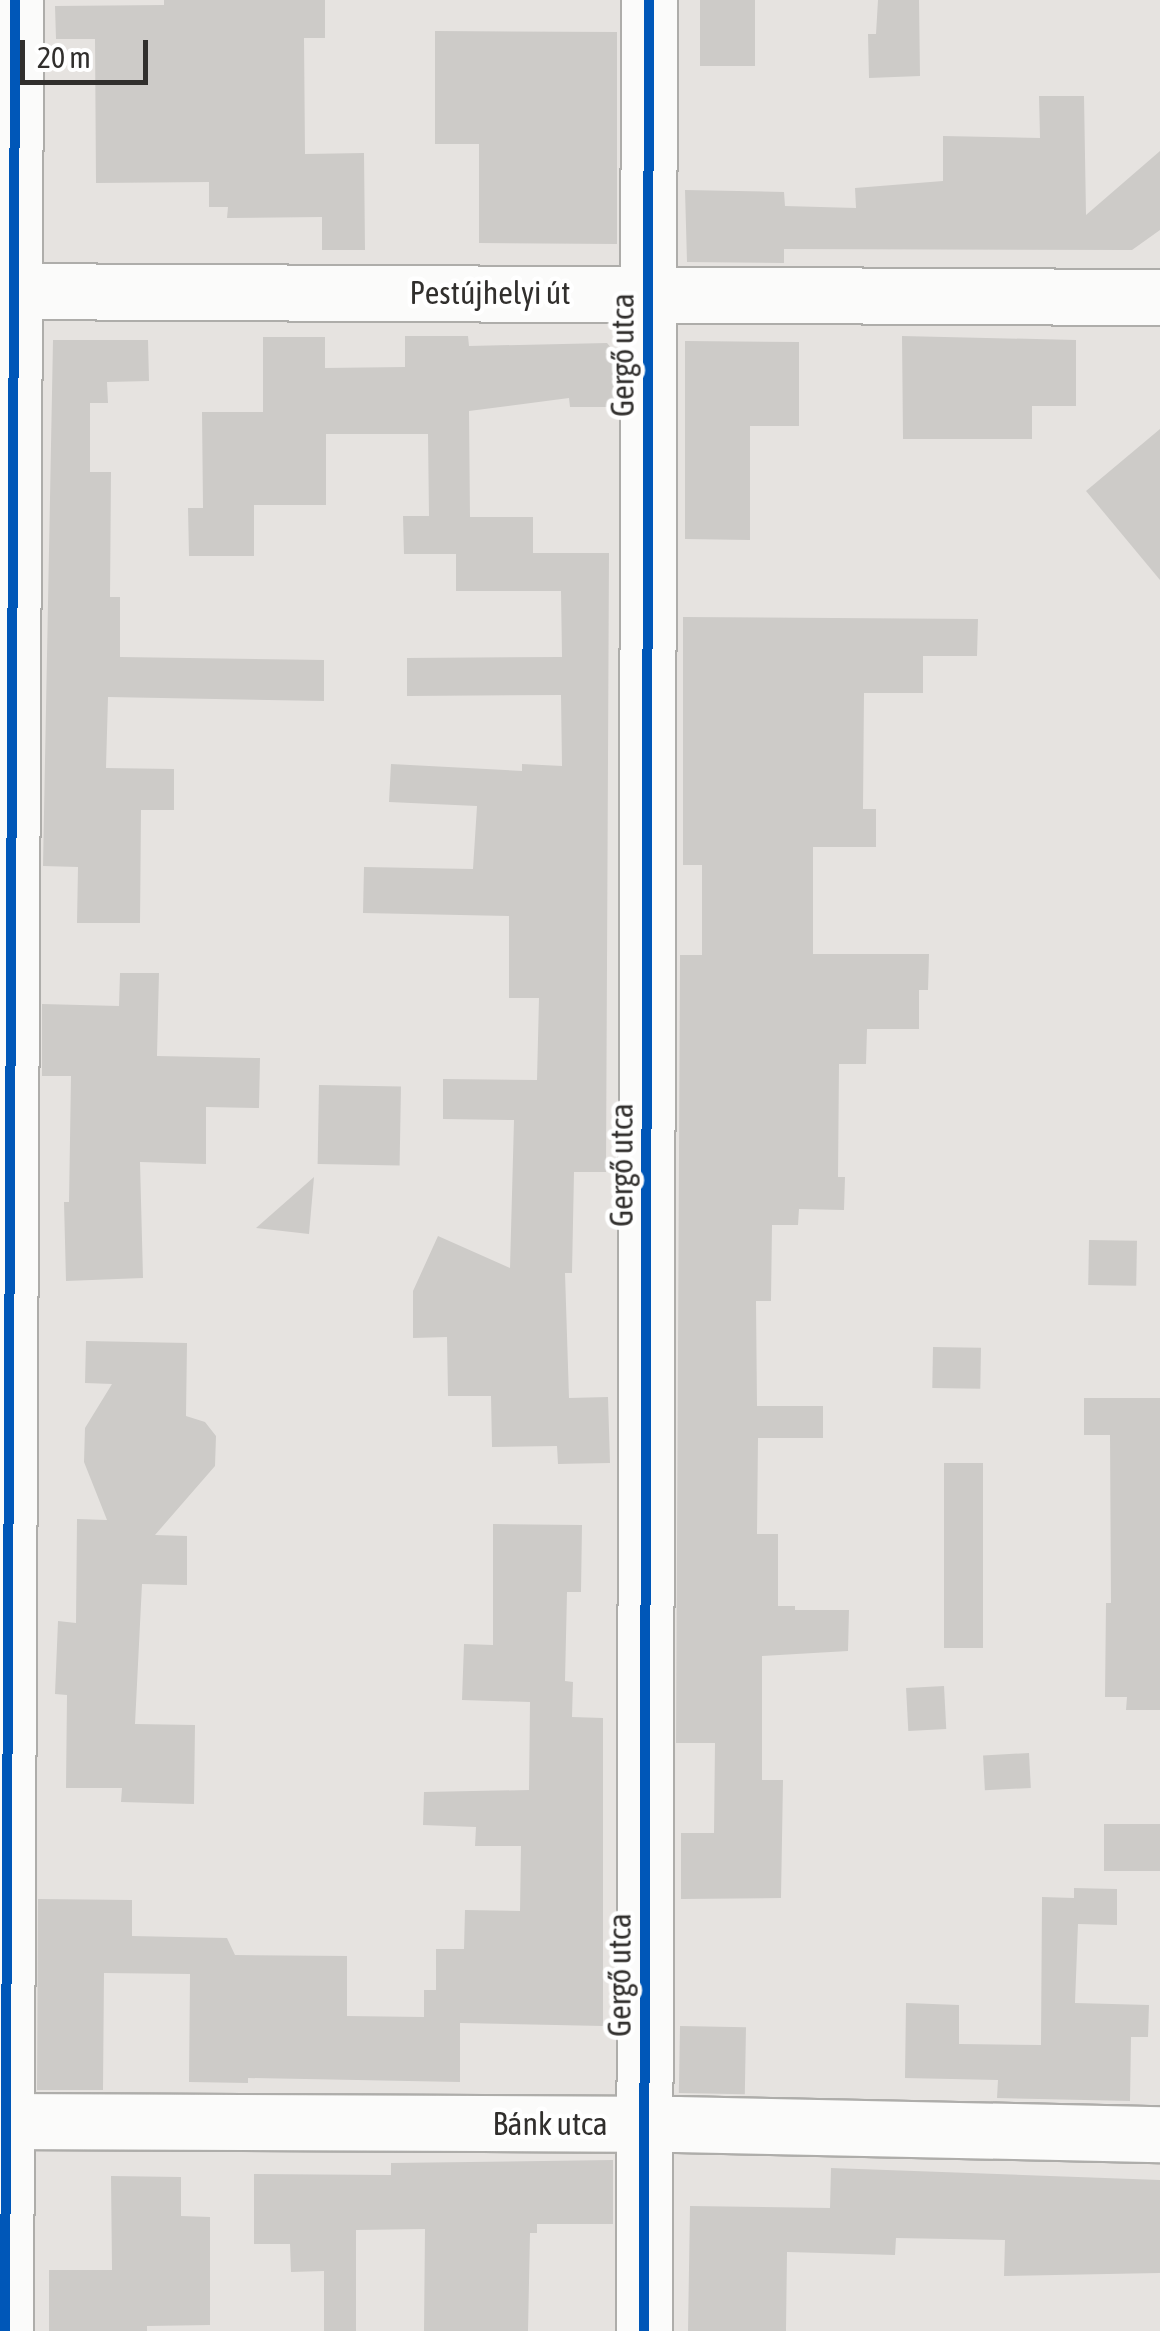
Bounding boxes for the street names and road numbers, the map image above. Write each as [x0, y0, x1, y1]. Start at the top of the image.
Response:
street label: Pestújhelyi út [409, 274, 571, 312]
street label: Gergő utca [604, 293, 642, 417]
street label: Gergő utca [603, 1103, 641, 1227]
street label: Gergő utca [601, 1913, 639, 2037]
street label: Bánk utca [492, 2105, 608, 2143]

